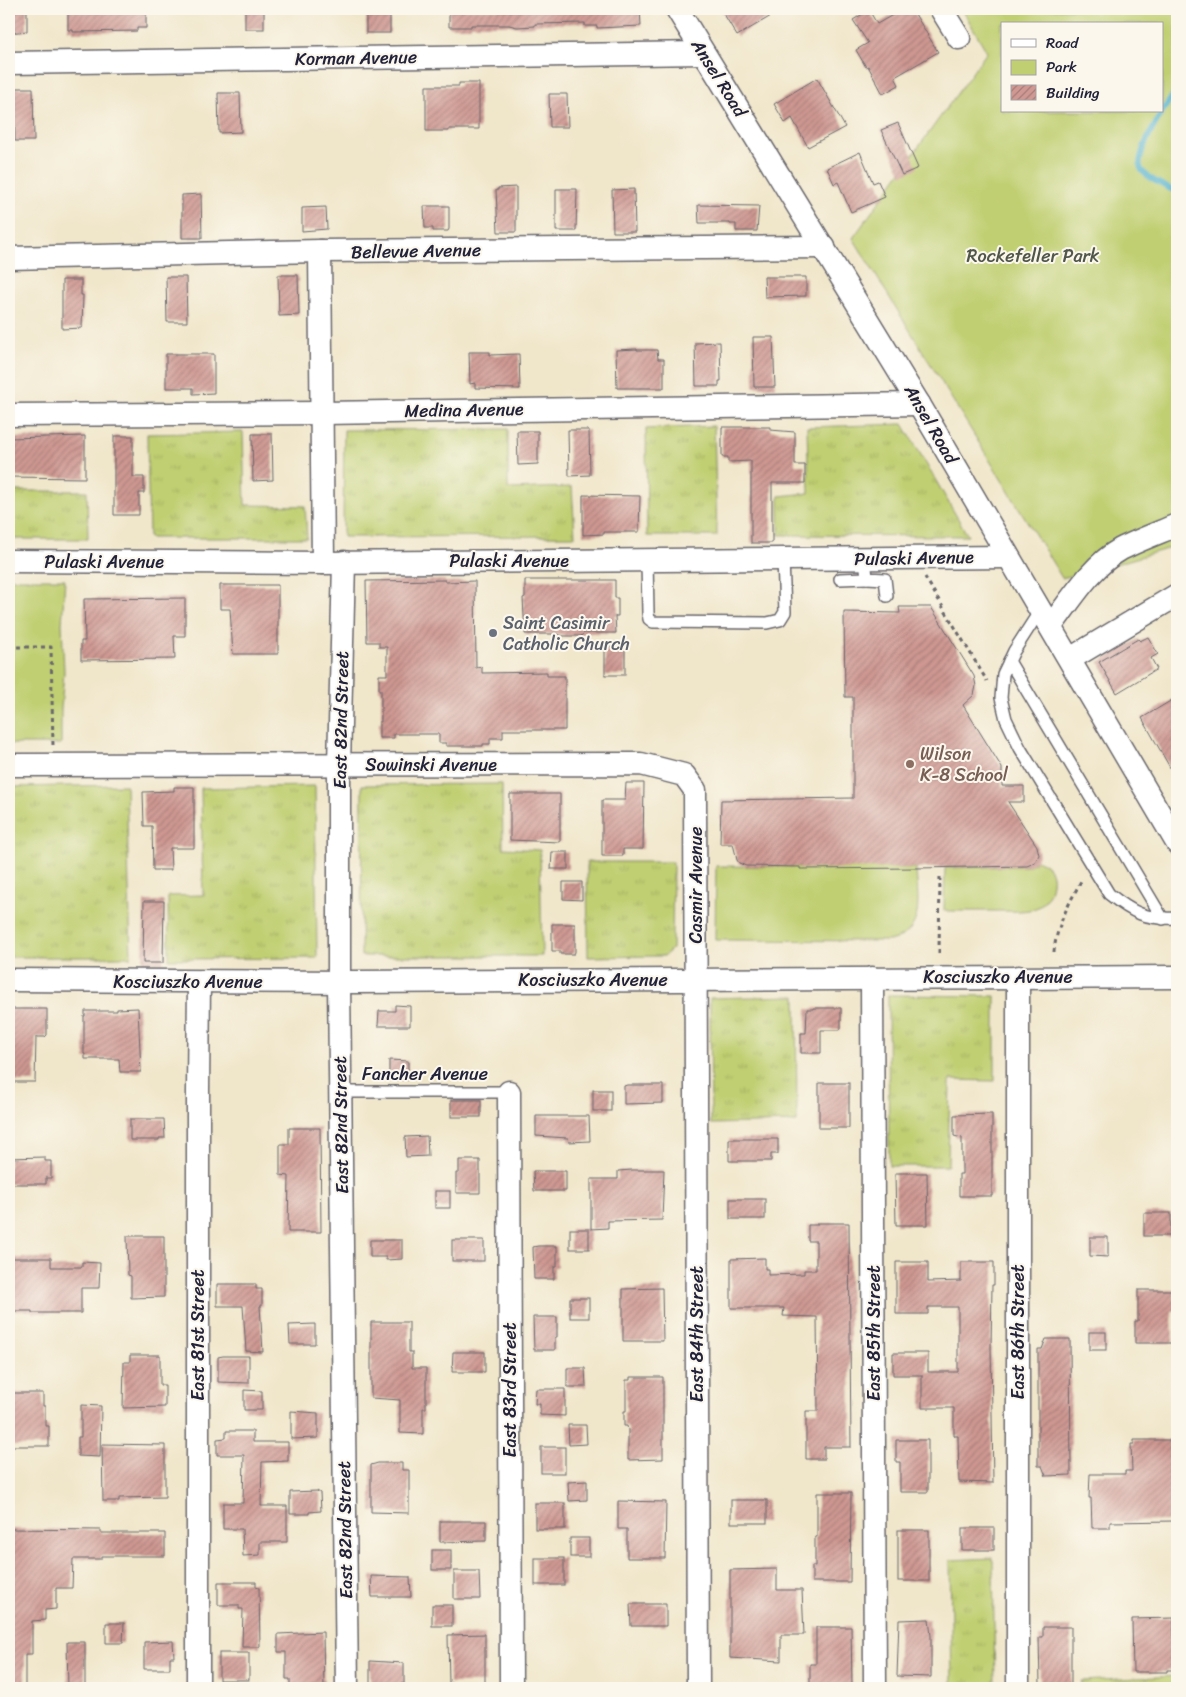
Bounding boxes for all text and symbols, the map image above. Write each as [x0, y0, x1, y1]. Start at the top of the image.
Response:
legend [1001, 22, 1164, 112]
text: Road [1046, 30, 1079, 56]
street label: Ansel Road [682, 32, 757, 125]
street label: Korman Avenue [295, 41, 417, 75]
text: Park [1046, 54, 1077, 80]
text: Building [1046, 80, 1100, 106]
street label: Bellevue Avenue [351, 234, 481, 268]
park label: Rockefeller Park [967, 240, 1100, 272]
street label: Ansel Road [895, 377, 967, 471]
street label: Medina Avenue [404, 393, 524, 427]
street label: Pulaski Avenue [854, 541, 974, 575]
street label: Pulaski Avenue [449, 545, 569, 577]
street label: Pulaski Avenue [44, 546, 164, 578]
place label: Saint Casimir Catholic Church [503, 607, 630, 660]
marker: Saint Casimir Catholic Church [487, 627, 499, 639]
street label: East 82nd Street [324, 651, 358, 789]
place label: Wilson K-8 School [920, 738, 1009, 791]
street label: Sowinski Avenue [365, 749, 497, 781]
marker: Wilson K-8 School [904, 758, 916, 770]
street label: Casmir Avenue [680, 827, 712, 943]
street label: Kosciuszko Avenue [923, 961, 1073, 993]
street label: Kosciuszko Avenue [518, 964, 668, 996]
street label: Kosciuszko Avenue [113, 966, 263, 998]
street label: East 82nd Street [324, 1056, 358, 1194]
street label: Fancher Avenue [362, 1058, 488, 1090]
street label: East 86th Street [1002, 1264, 1034, 1400]
street label: East 85th Street [858, 1265, 890, 1401]
street label: East 84th Street [681, 1266, 713, 1402]
street label: East 81st Street [182, 1269, 214, 1401]
street label: East 83rd Street [494, 1322, 526, 1458]
street label: East 82nd Street [328, 1461, 362, 1599]

